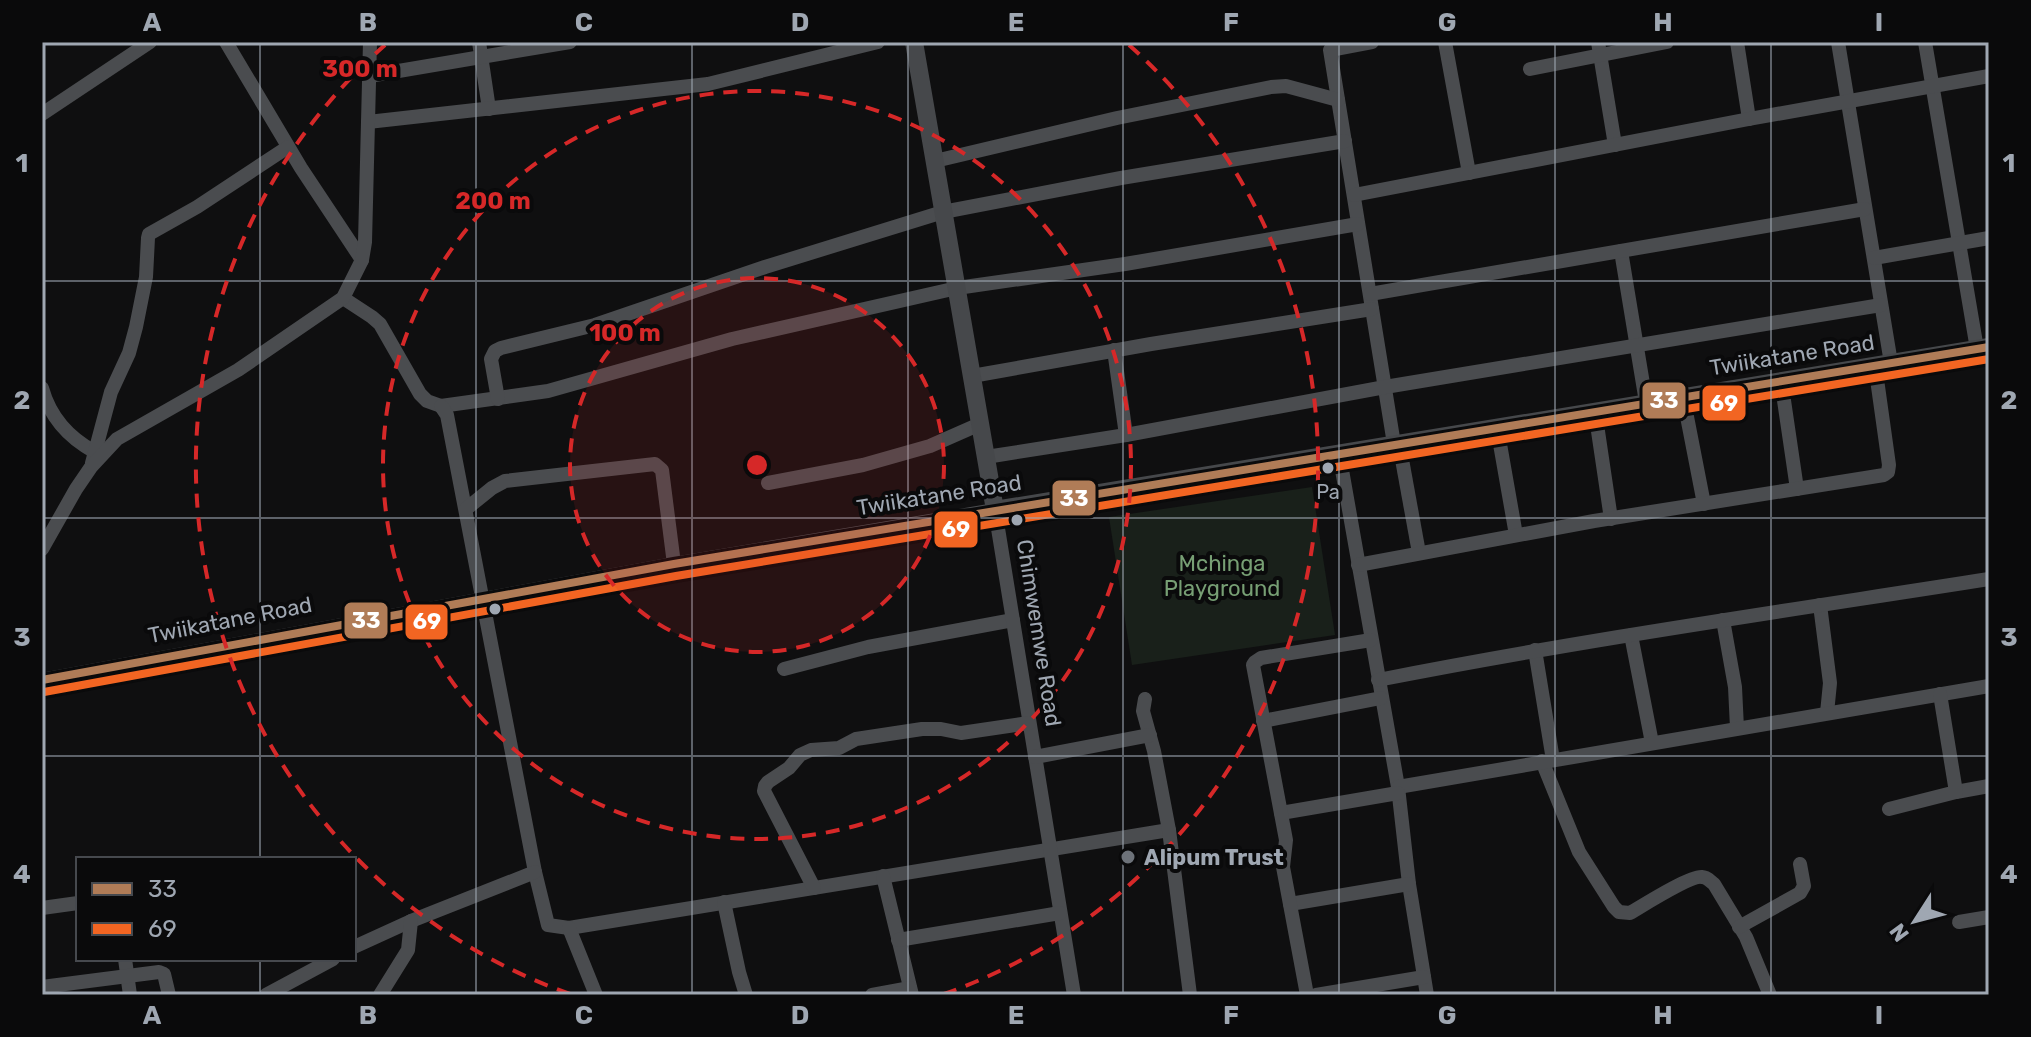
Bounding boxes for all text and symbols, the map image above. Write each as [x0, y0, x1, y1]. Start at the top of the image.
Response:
text: A [143, 7, 162, 38]
text: B [359, 7, 377, 38]
text: C [575, 7, 593, 38]
text: D [791, 7, 809, 38]
text: E [1008, 7, 1024, 38]
text: F [1223, 7, 1239, 38]
text: G [1438, 7, 1456, 38]
text: H [1653, 7, 1673, 38]
text: I [1875, 7, 1883, 38]
text: 300 m [322, 55, 398, 83]
text: 1 [16, 148, 28, 179]
text: 1 [2003, 148, 2015, 179]
text: 200 m [455, 187, 531, 215]
text: 100 m [589, 319, 661, 347]
street label: Twiikatane Road [1708, 329, 1876, 381]
line badge: 33 [1641, 381, 1687, 420]
line badge: 69 [1701, 384, 1747, 422]
text: 2 [14, 385, 30, 416]
text: 2 [2001, 385, 2017, 416]
text: 33 [1650, 387, 1679, 414]
text: 69 [1710, 390, 1738, 417]
centre of rings [743, 451, 771, 479]
marker: Pa [1320, 460, 1336, 476]
street label: Twiikatane Road [855, 469, 1023, 521]
line badge: 33 [1051, 479, 1097, 517]
place label: Pa [1316, 480, 1340, 504]
text: 33 [1060, 485, 1089, 512]
line badge: 69 [933, 510, 979, 549]
unlabelled marker [1009, 512, 1025, 528]
text: 69 [942, 516, 970, 543]
street label: Chimwemwe Road [1011, 538, 1067, 728]
park label: Mchinga Playground [1164, 550, 1280, 602]
street label: Twiikatane Road [146, 591, 314, 649]
line badge: 33 [343, 601, 389, 640]
unlabelled marker [487, 601, 503, 617]
line badge: 69 [404, 603, 449, 641]
text: 33 [352, 607, 381, 634]
text: 69 [413, 608, 441, 635]
text: 3 [13, 622, 31, 653]
text: 3 [2000, 622, 2018, 653]
place label: Alipum Trust [1144, 844, 1284, 871]
marker: Alipum Trust [1119, 848, 1137, 866]
legend [76, 857, 356, 961]
text: 4 [13, 859, 31, 890]
text: 4 [2000, 859, 2018, 890]
text: 33 [148, 875, 177, 903]
north arrow [1875, 881, 1955, 961]
text: 69 [148, 915, 177, 943]
text: N [1884, 918, 1915, 947]
text: A [143, 1000, 162, 1031]
text: B [359, 1000, 377, 1031]
text: C [575, 1000, 593, 1031]
text: D [791, 1000, 809, 1031]
text: E [1008, 1000, 1024, 1031]
text: F [1223, 1000, 1239, 1031]
text: G [1438, 1000, 1456, 1031]
text: H [1653, 1000, 1673, 1031]
text: I [1875, 1000, 1883, 1031]

